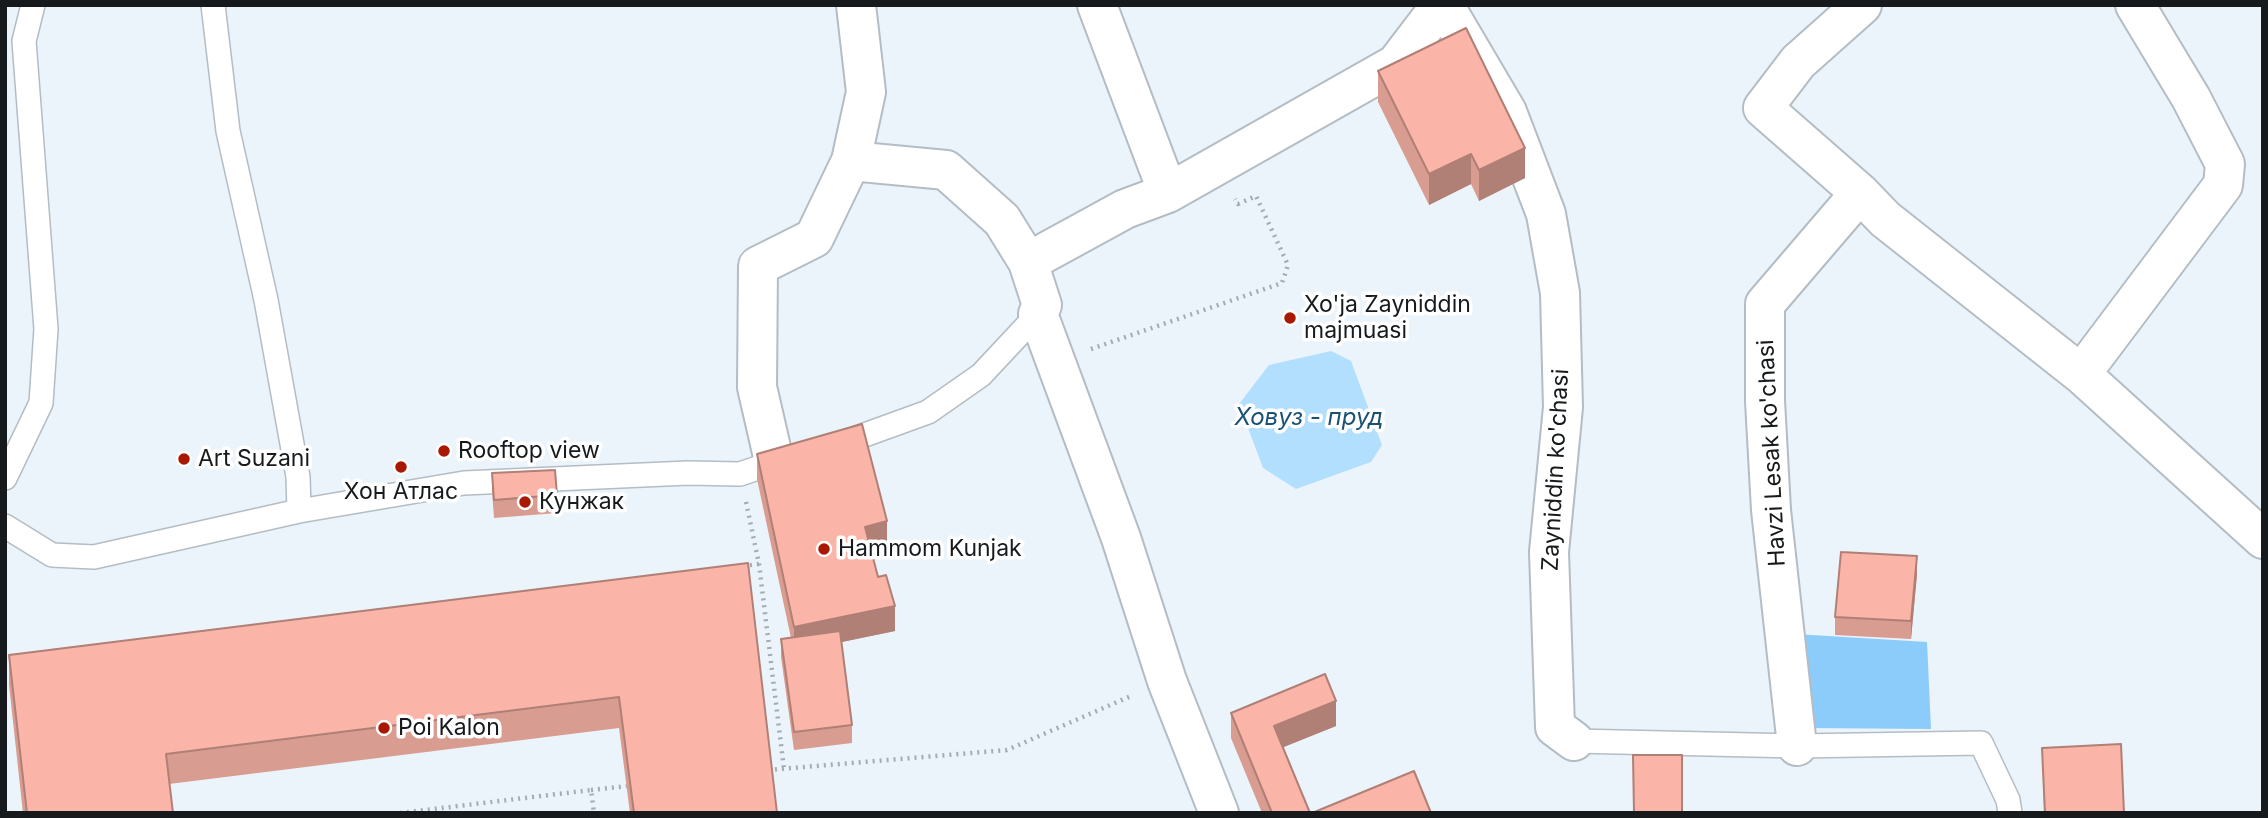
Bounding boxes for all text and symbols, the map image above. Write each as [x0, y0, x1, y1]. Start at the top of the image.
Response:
place label: Xo'ja Zayniddin majmuasi [1304, 291, 1471, 345]
marker: Xo'ja Zayniddin majmuasi [1282, 310, 1298, 326]
street label: Havzi Lesak ko'chasi [1752, 339, 1792, 567]
street label: Zayniddin ko'chasi [1537, 368, 1575, 572]
water label: Ховуз - пруд [1235, 404, 1383, 432]
place label: Rooftop view [458, 437, 600, 465]
marker: Rooftop view [436, 443, 452, 459]
place label: Art Suzani [198, 445, 310, 473]
marker: Art Suzani [176, 451, 192, 467]
marker: Хон Атлас [393, 459, 409, 475]
place label: Хон Атлас [344, 478, 458, 506]
place label: Кунжак [539, 488, 624, 516]
marker: Кунжак [517, 494, 533, 510]
place label: Hammom Kunjak [838, 535, 1022, 563]
marker: Hammom Kunjak [816, 541, 832, 557]
place label: Poi Kalon [398, 714, 500, 742]
marker: Poi Kalon [376, 720, 392, 736]

